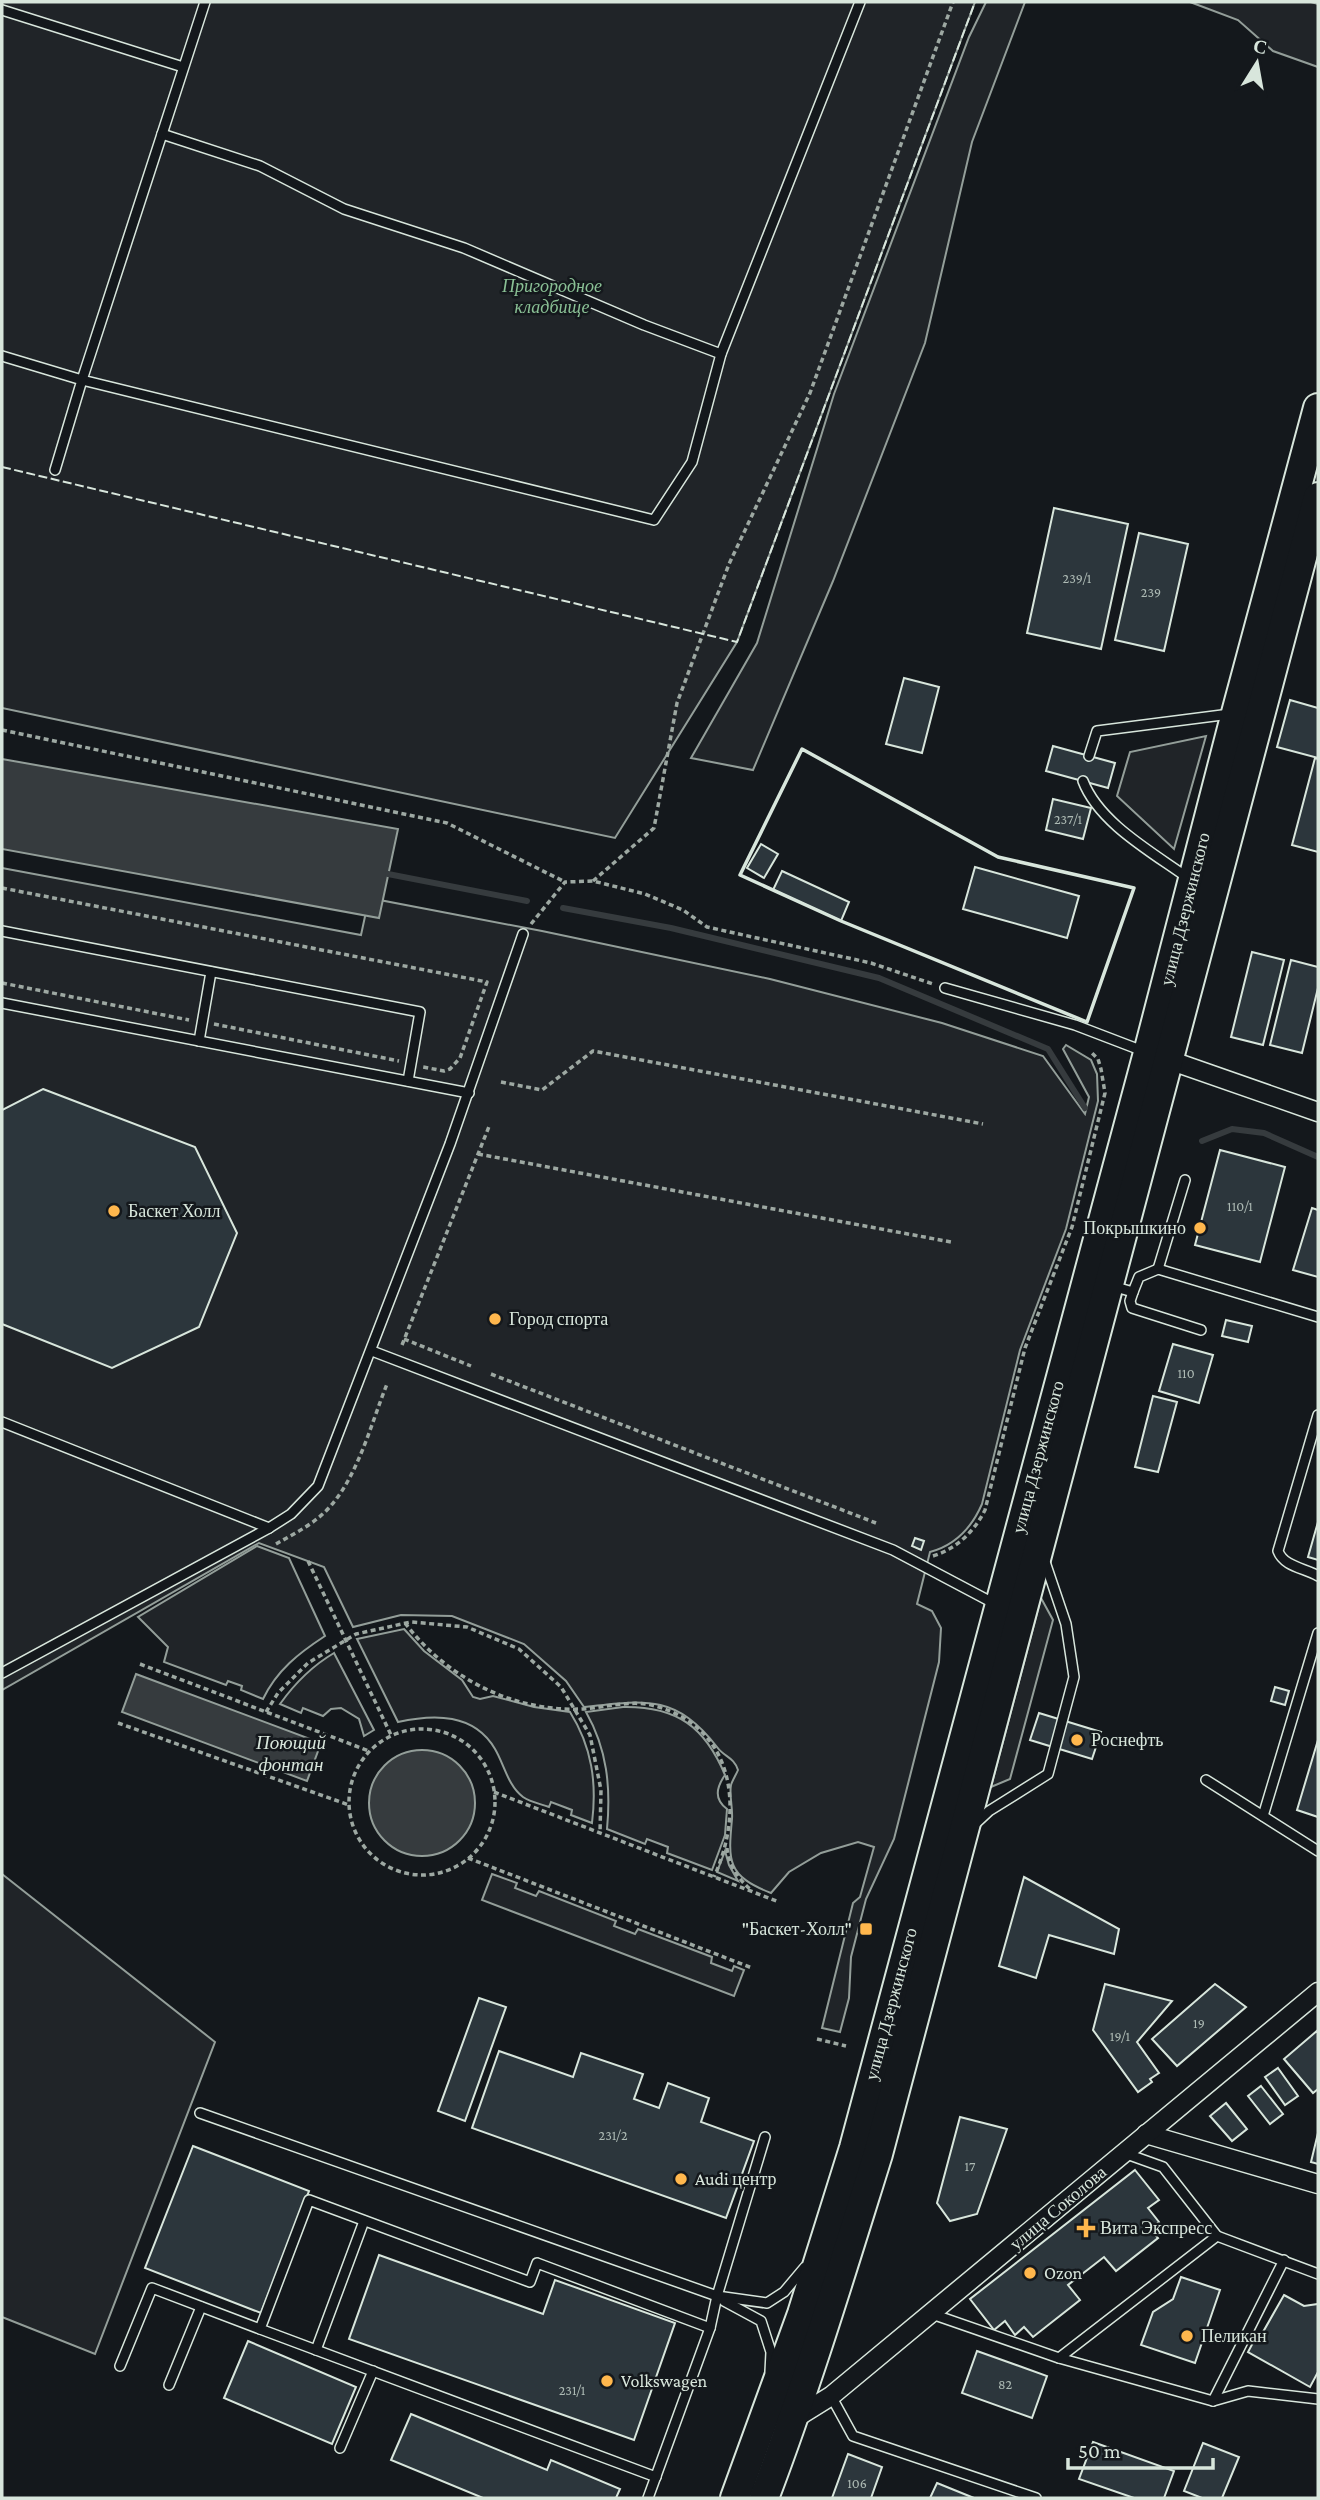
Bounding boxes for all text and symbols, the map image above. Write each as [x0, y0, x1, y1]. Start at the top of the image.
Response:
north arrow [1222, 28, 1292, 98]
text: С [1251, 35, 1269, 58]
park label: Пригородное кладбище [501, 276, 602, 317]
house number: 239/1 [1063, 570, 1092, 586]
house number: 239 [1141, 584, 1161, 600]
house number: 237/1 [1054, 811, 1082, 827]
street label: улица Дзержинского [1156, 830, 1214, 988]
house number: 110/1 [1227, 1198, 1253, 1214]
place label: Баскет Холл [128, 1201, 220, 1221]
marker: Баскет Холл [106, 1203, 122, 1219]
place label: Покрышкино [1083, 1218, 1186, 1238]
marker: Покрышкино [1192, 1220, 1208, 1236]
place label: Город спорта [509, 1309, 608, 1329]
marker: Город спорта [487, 1311, 503, 1327]
house number: 110 [1177, 1365, 1195, 1381]
street label: улица Дзержинского [1008, 1379, 1068, 1535]
place label: Роснефть [1091, 1730, 1164, 1750]
water label: Поющий фонтан [255, 1732, 326, 1775]
marker: Роснефть [1069, 1732, 1085, 1748]
place label: "Баскет-Холл" [742, 1919, 852, 1939]
marker: "Баскет-Холл" [858, 1921, 874, 1937]
street label: улица Дзержинского [861, 1926, 921, 2082]
house number: 19 [1193, 2015, 1205, 2031]
house number: 19/1 [1110, 2028, 1131, 2044]
house number: 231/2 [598, 2127, 628, 2143]
house number: 17 [964, 2158, 976, 2174]
street label: улица Соколова [1006, 2162, 1110, 2254]
place label: Audi центр [695, 2169, 777, 2189]
marker: Audi центр [673, 2171, 689, 2187]
place label: Вита Экспресс [1100, 2218, 1212, 2238]
marker: Вита Экспресс [1078, 2220, 1094, 2236]
place label: Ozon [1044, 2263, 1083, 2283]
marker: Ozon [1022, 2265, 1038, 2281]
place label: Пеликан [1201, 2326, 1267, 2346]
marker: Пеликан [1179, 2328, 1195, 2344]
place label: Volkswagen [621, 2371, 708, 2391]
marker: Volkswagen [599, 2373, 615, 2389]
house number: 82 [998, 2376, 1012, 2392]
house number: 231/1 [559, 2382, 586, 2398]
scale bar [1068, 2426, 1213, 2470]
text: 50 m [1078, 2439, 1121, 2463]
house number: 106 [847, 2475, 867, 2491]

